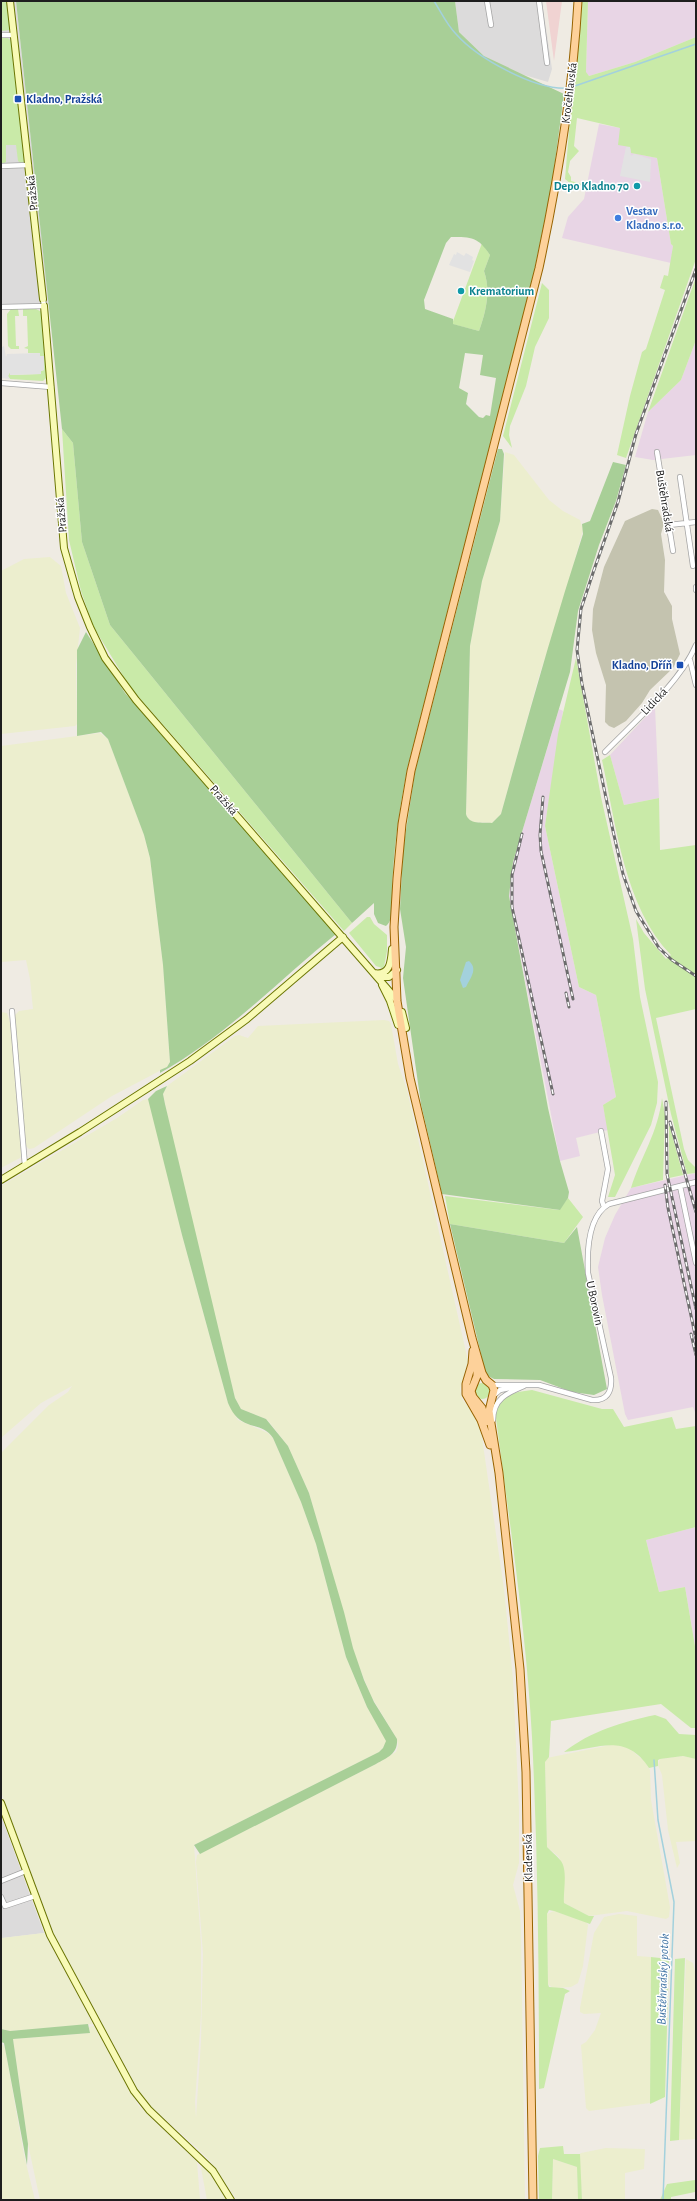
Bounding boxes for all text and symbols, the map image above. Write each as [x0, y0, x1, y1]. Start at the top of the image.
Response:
street label: Kročehlavská [559, 61, 579, 124]
place label: Kladno, Pražská [26, 93, 102, 105]
marker: Kladno, Pražská [13, 94, 23, 104]
street label: Pražská [24, 174, 40, 211]
place label: Depo Kladno 70 [554, 180, 629, 192]
marker: Depo Kladno 70 [632, 181, 642, 191]
place label: Vestav Kladno s.r.o. [626, 205, 684, 231]
marker: Vestav Kladno s.r.o. [613, 213, 623, 223]
place label: Krematorium [469, 285, 535, 297]
marker: Krematorium [456, 286, 466, 296]
street label: Buštěhradská [654, 469, 676, 534]
street label: Pražská [53, 496, 69, 533]
place label: Kladno, Dříň [612, 659, 672, 671]
marker: Kladno, Dříň [675, 660, 685, 670]
street label: Lidická [639, 685, 670, 717]
street label: Pražská [208, 783, 240, 818]
street label: U Borovin [584, 1280, 606, 1326]
street label: Kladenská [522, 1833, 534, 1882]
water label: Buštěhradský potok [655, 1933, 672, 2025]

